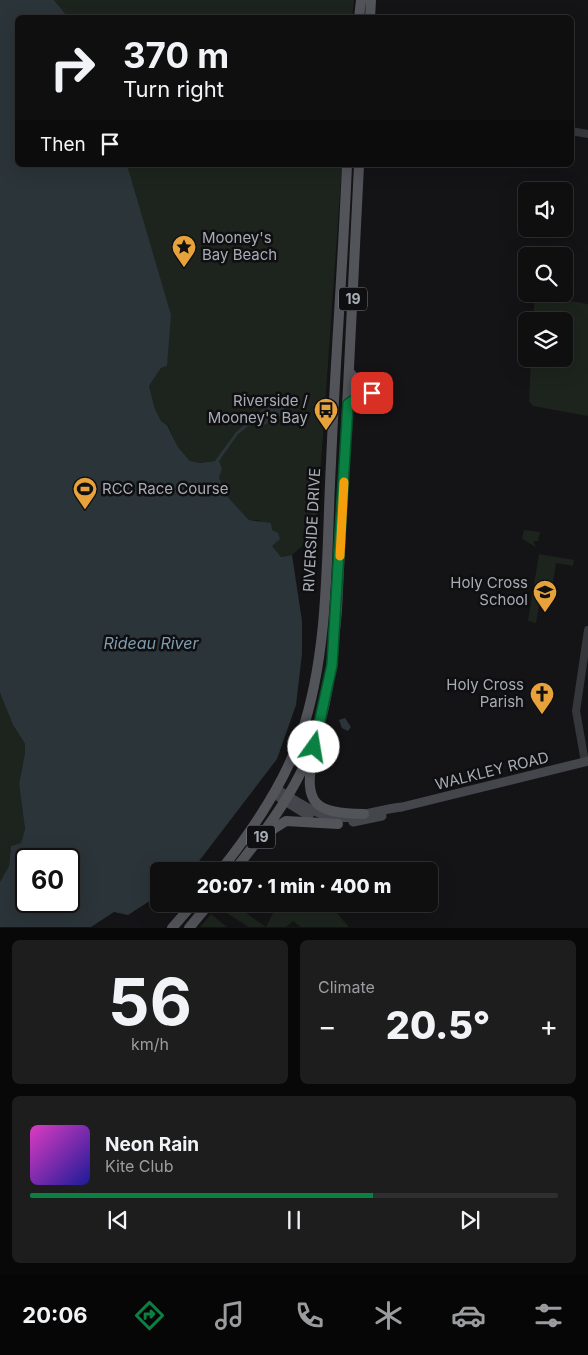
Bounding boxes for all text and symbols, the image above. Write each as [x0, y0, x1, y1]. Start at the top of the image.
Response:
text: 370 m [123, 34, 229, 76]
icon: right [40, 35, 105, 100]
text: Turn right [123, 76, 224, 102]
icon: arrive [96, 130, 124, 158]
text: Then [40, 133, 86, 156]
map controls [518, 182, 573, 367]
button: sound [518, 182, 573, 237]
place label: Mooney's Bay Beach [202, 228, 277, 264]
place icon: Mooney's Bay Beach [171, 234, 197, 268]
button: search [518, 247, 573, 302]
road number: 19 [339, 288, 367, 310]
button: layers [518, 312, 573, 367]
pin [351, 372, 393, 414]
icon: arrive [358, 379, 386, 407]
place label: Riverside / Mooney's Bay [208, 391, 309, 427]
bus stop icon: Riverside / Mooney's Bay [313, 397, 339, 431]
street label: RIVERSIDE DRIVE [299, 467, 324, 593]
sports icon: RCC Race Course [72, 476, 98, 510]
place label: RCC Race Course [102, 479, 228, 498]
place label: Holy Cross School [450, 573, 528, 609]
school or university icon: Holy Cross School [532, 579, 558, 613]
water label: Rideau River [103, 633, 200, 653]
place label: Holy Cross Parish [446, 675, 524, 711]
church icon: Holy Cross Parish [529, 681, 555, 715]
position arrow [287, 720, 339, 772]
street label: WALKLEY ROAD [433, 747, 551, 794]
road number: 19 [247, 826, 275, 849]
speed limit sign: 60 [15, 848, 80, 913]
text: 20:07 · 1 min · 400 m [197, 875, 391, 898]
text: 56 [108, 962, 192, 1041]
text: Climate [318, 977, 375, 997]
text: 20.5° [386, 1002, 490, 1048]
text: − [318, 1009, 337, 1043]
text: + [539, 1009, 558, 1043]
text: km/h [131, 1034, 169, 1054]
text: Neon Rain [105, 1133, 199, 1156]
text: Kite Club [105, 1156, 174, 1176]
icon: previous [104, 1206, 132, 1234]
icon: pause [280, 1206, 308, 1234]
icon: next [456, 1206, 484, 1234]
icon: directions [132, 1298, 167, 1333]
icon: music [212, 1298, 247, 1333]
icon: phone [292, 1298, 327, 1333]
icon: climate [371, 1298, 406, 1333]
icon: car [451, 1298, 486, 1333]
icon: filters [531, 1298, 566, 1333]
text: 20:06 [22, 1302, 88, 1328]

